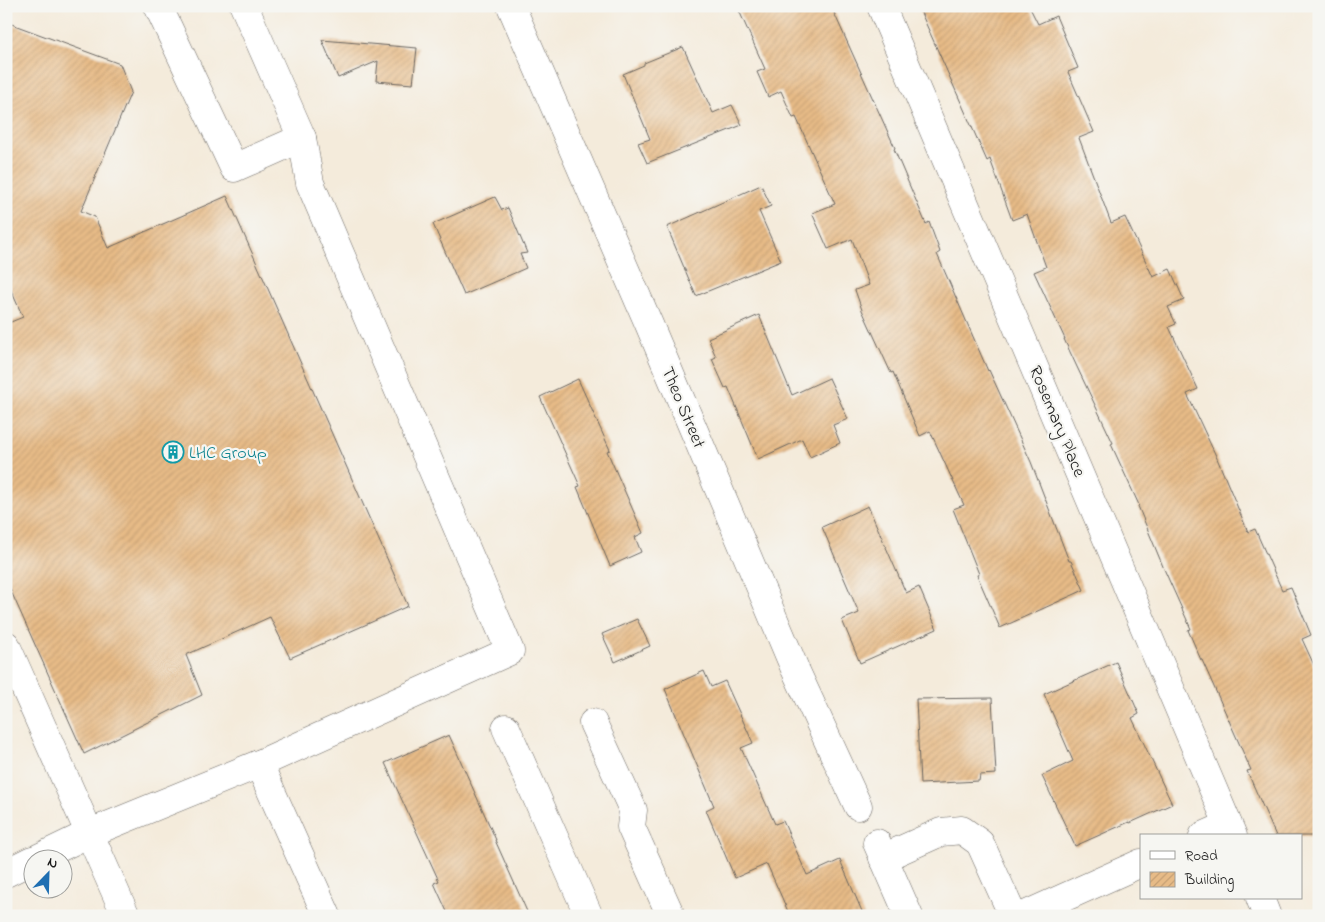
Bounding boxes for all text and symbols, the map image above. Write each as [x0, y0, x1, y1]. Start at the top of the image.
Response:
street label: Rosemary Place [1021, 362, 1092, 482]
street label: Theo Street [653, 363, 711, 453]
building icon: LHC Group [161, 440, 185, 464]
place label: LHC Group [189, 441, 267, 467]
legend [1140, 834, 1302, 900]
text: Road [1185, 845, 1218, 867]
north arrow [22, 850, 72, 900]
text: N [44, 852, 61, 875]
text: Building [1184, 869, 1234, 892]

